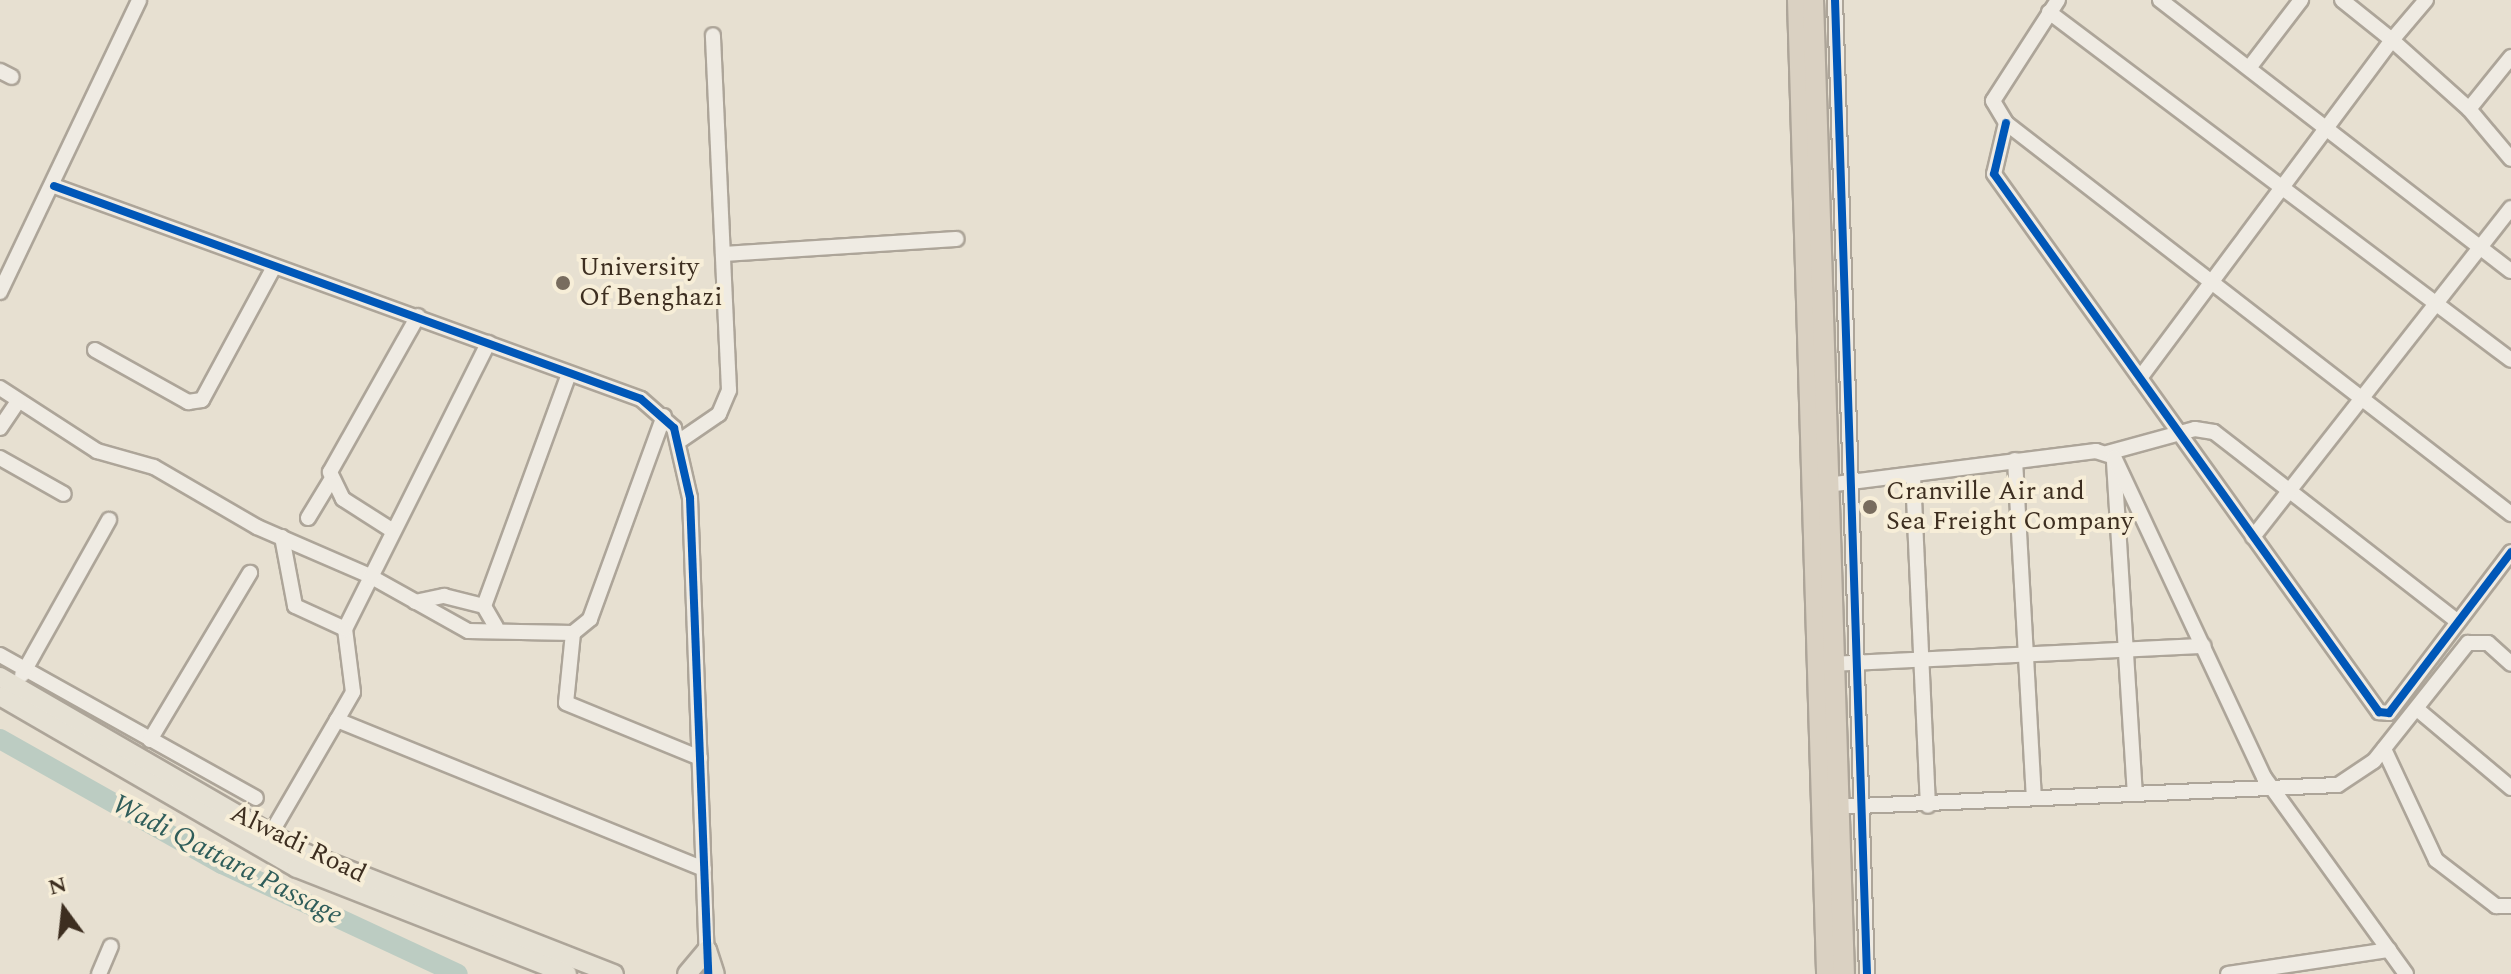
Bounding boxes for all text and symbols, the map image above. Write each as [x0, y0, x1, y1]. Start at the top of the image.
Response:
place label: University Of Benghazi [579, 252, 723, 314]
marker: University Of Benghazi [554, 274, 572, 292]
place label: Cranville Air and Sea Freight Company [1886, 476, 2133, 538]
marker: Cranville Air and Sea Freight Company [1861, 498, 1879, 516]
water label: Wadi Qattara Passage [106, 787, 348, 933]
street label: Alwadi Road [225, 798, 371, 890]
text: N [45, 868, 71, 905]
north arrow [24, 870, 104, 950]

